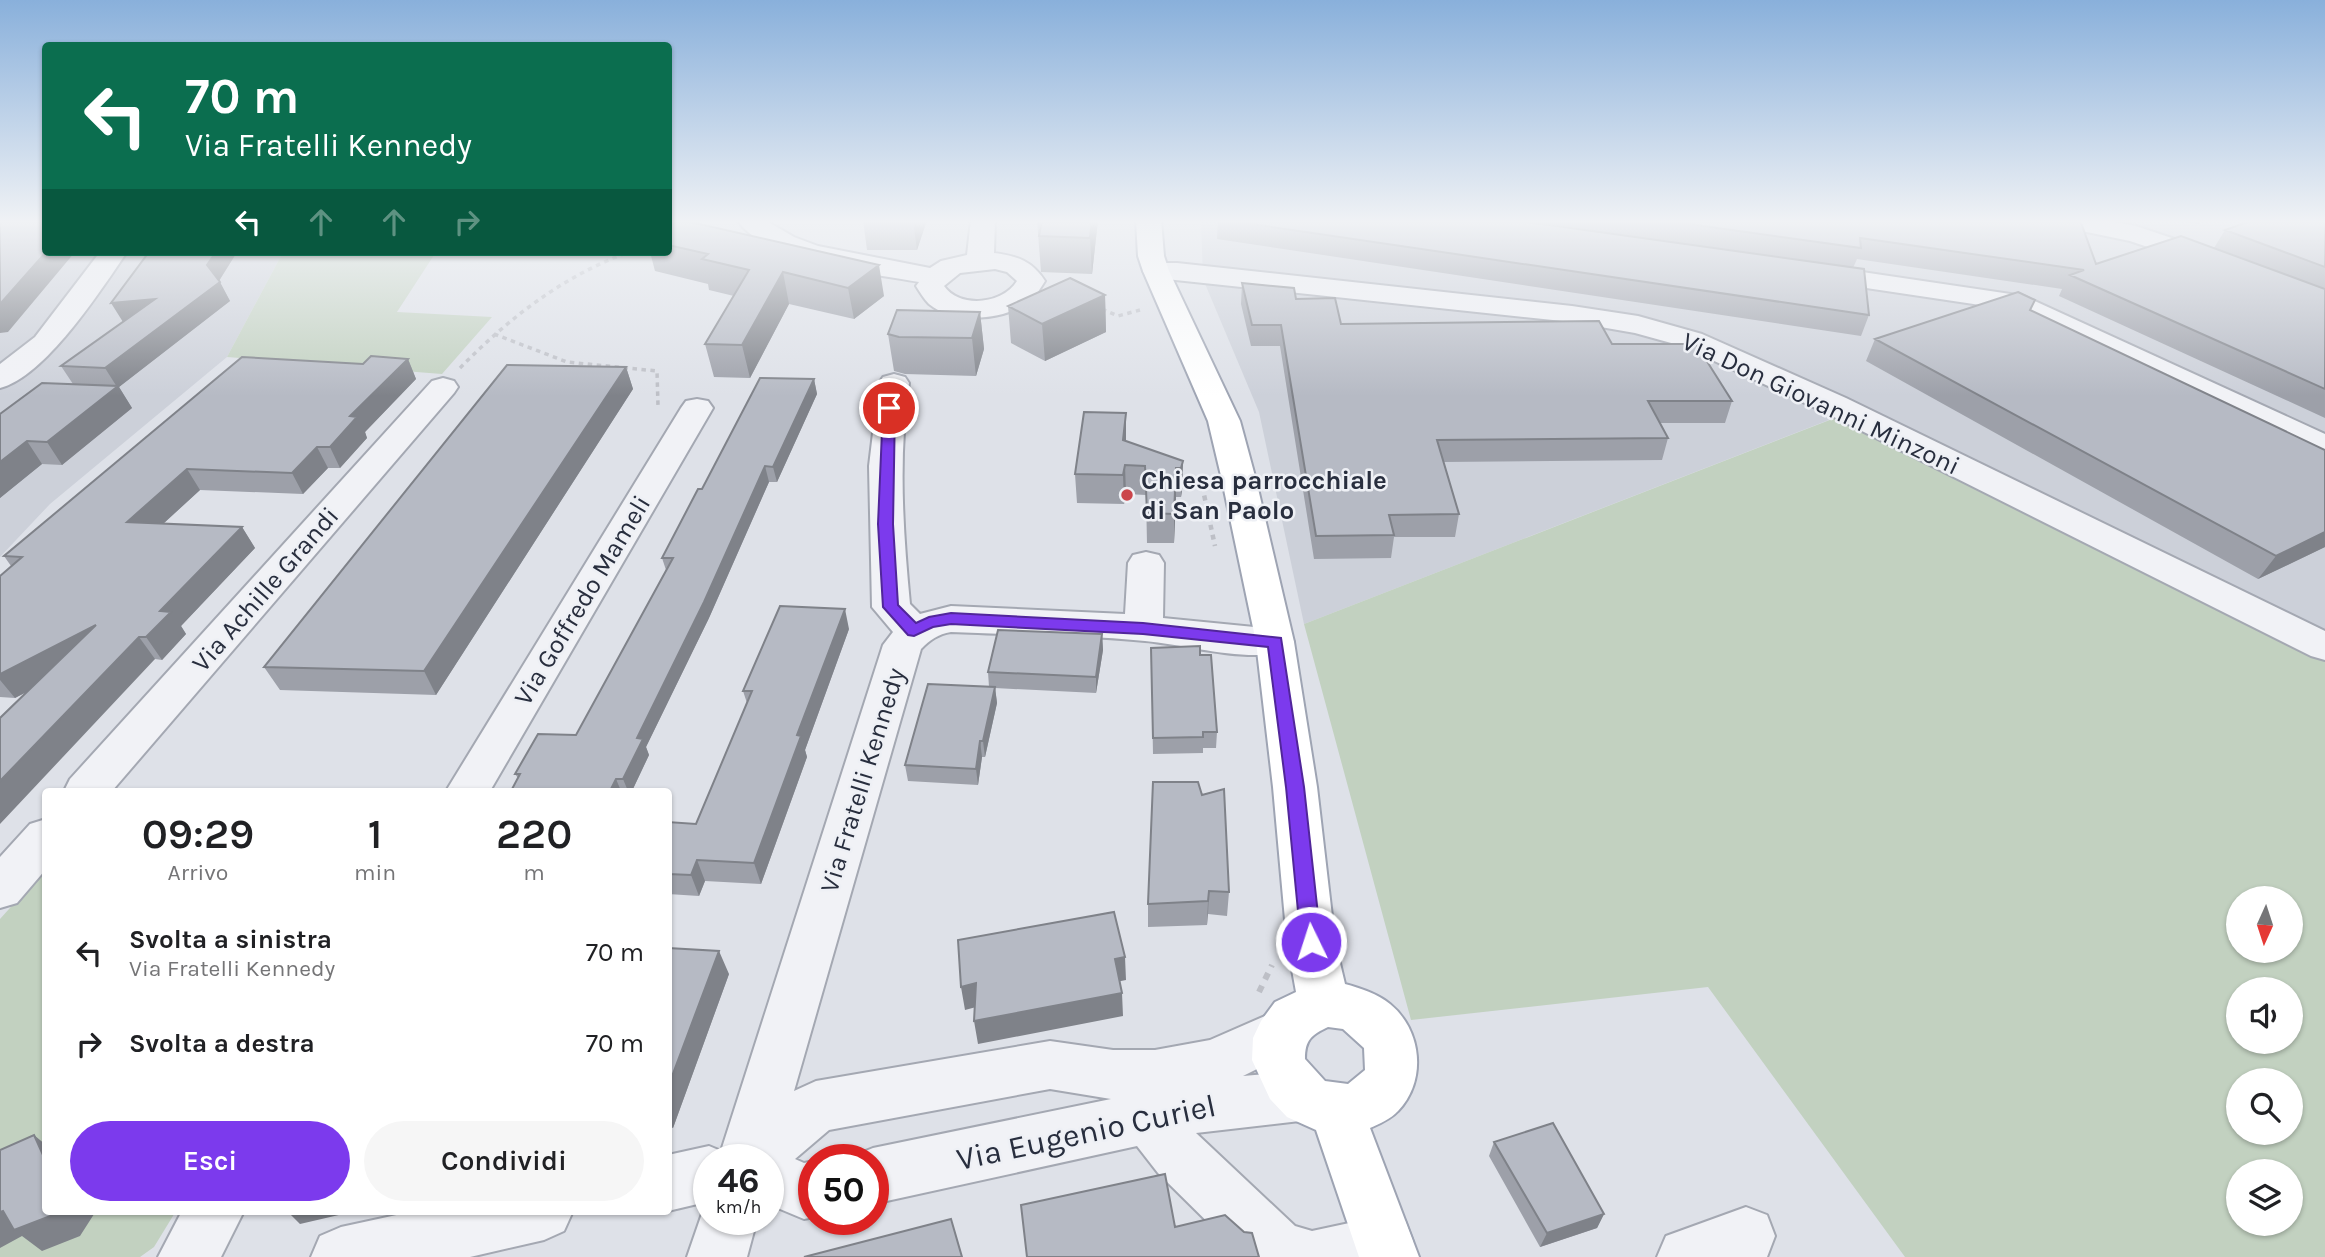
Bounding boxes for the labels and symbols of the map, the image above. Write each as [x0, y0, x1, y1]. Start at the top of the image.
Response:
street label: Via Don Giovanni Minzoni [1677, 325, 1965, 482]
pin [859, 378, 919, 438]
place label: Chiesa parrocchiale di San Paolo [1141, 465, 1387, 526]
marker: Chiesa parrocchiale di San Paolo [1119, 487, 1135, 503]
street label: Via Goffredo Mameli [508, 490, 657, 711]
street label: Via Achille Grandi [185, 501, 345, 678]
street label: Via Fratelli Kennedy [814, 664, 911, 896]
north arrow [2226, 886, 2303, 962]
position arrow [1274, 905, 1348, 979]
street label: Via Eugenio Curiel [953, 1087, 1219, 1178]
speed limit sign: 50 [798, 1144, 889, 1235]

